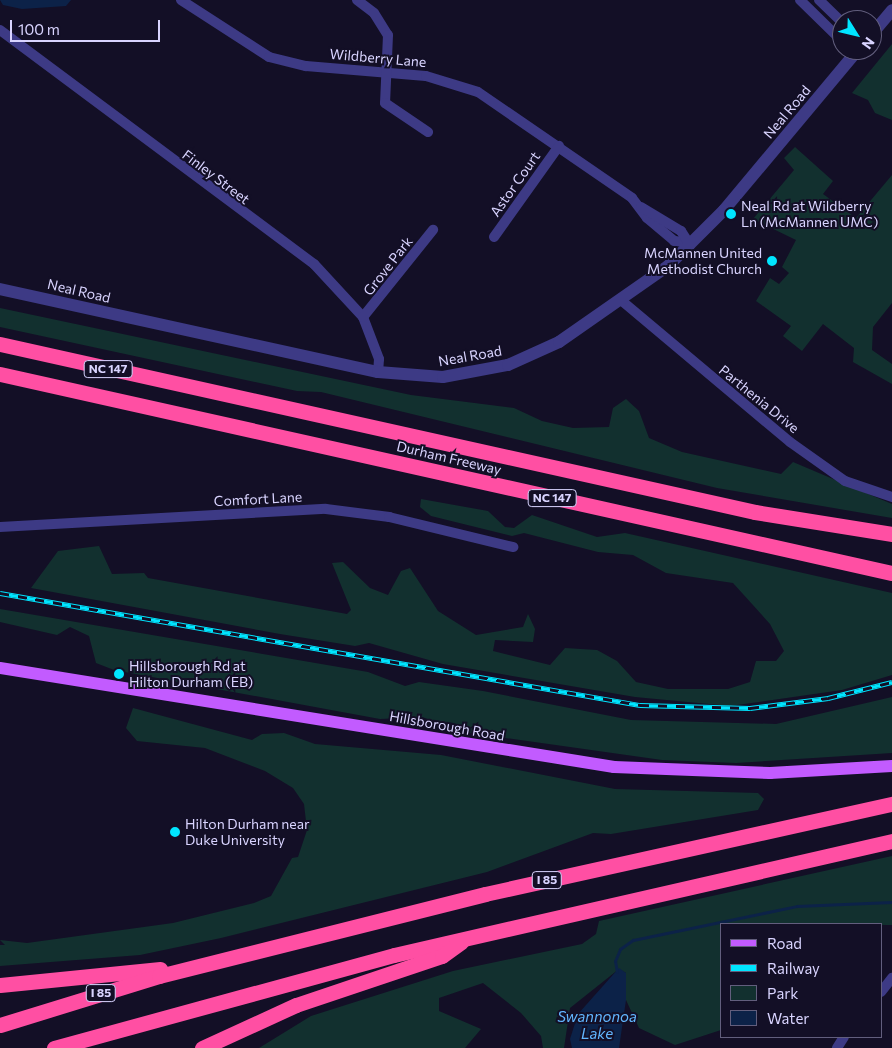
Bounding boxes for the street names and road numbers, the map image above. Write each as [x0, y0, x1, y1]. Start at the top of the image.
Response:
street label: Wildberry Lane [329, 45, 427, 71]
street label: Neal Road [760, 82, 814, 142]
street label: Finley Street [179, 146, 253, 208]
street label: Astor Court [487, 148, 543, 220]
street label: Grove Park [360, 233, 416, 299]
street label: Neal Road [46, 276, 112, 306]
street label: Neal Road [437, 342, 503, 370]
road number: NC 147 [83, 359, 133, 378]
street label: Parthenia Drive [716, 362, 802, 436]
street label: Durham Freeway [395, 438, 503, 478]
street label: Comfort Lane [213, 488, 303, 510]
road number: NC 147 [527, 488, 577, 508]
street label: Hillsborough Road [388, 708, 506, 744]
road number: I 85 [531, 870, 563, 890]
road number: I 85 [85, 984, 117, 1002]

